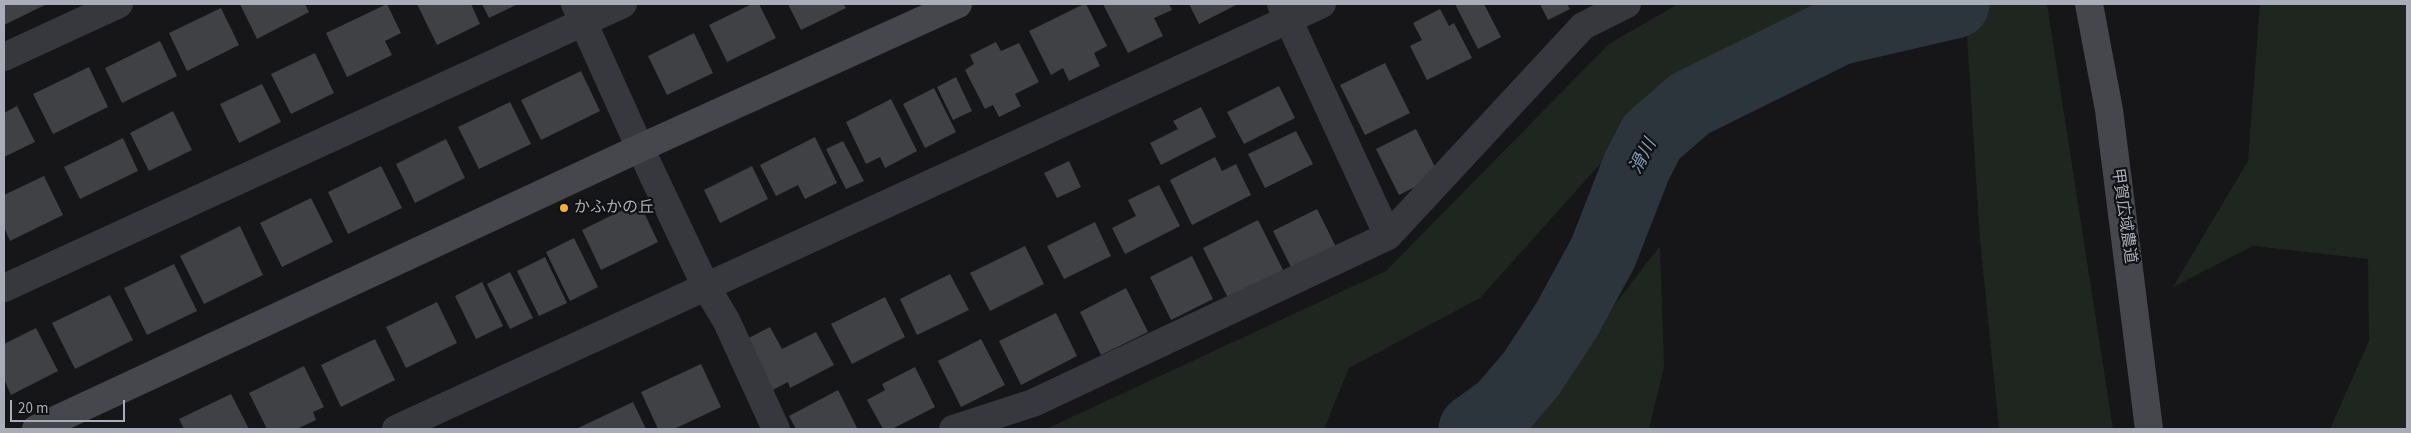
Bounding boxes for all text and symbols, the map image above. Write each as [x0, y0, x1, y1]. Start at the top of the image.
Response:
water label: 滑川 [1626, 136, 1662, 178]
street label: 甲賀広域農道 [2107, 167, 2139, 265]
place label: かふかの丘 [574, 198, 654, 218]
marker: かふかの丘 [558, 202, 570, 214]
scale bar [12, 390, 128, 422]
text: 20 m [18, 398, 48, 419]

